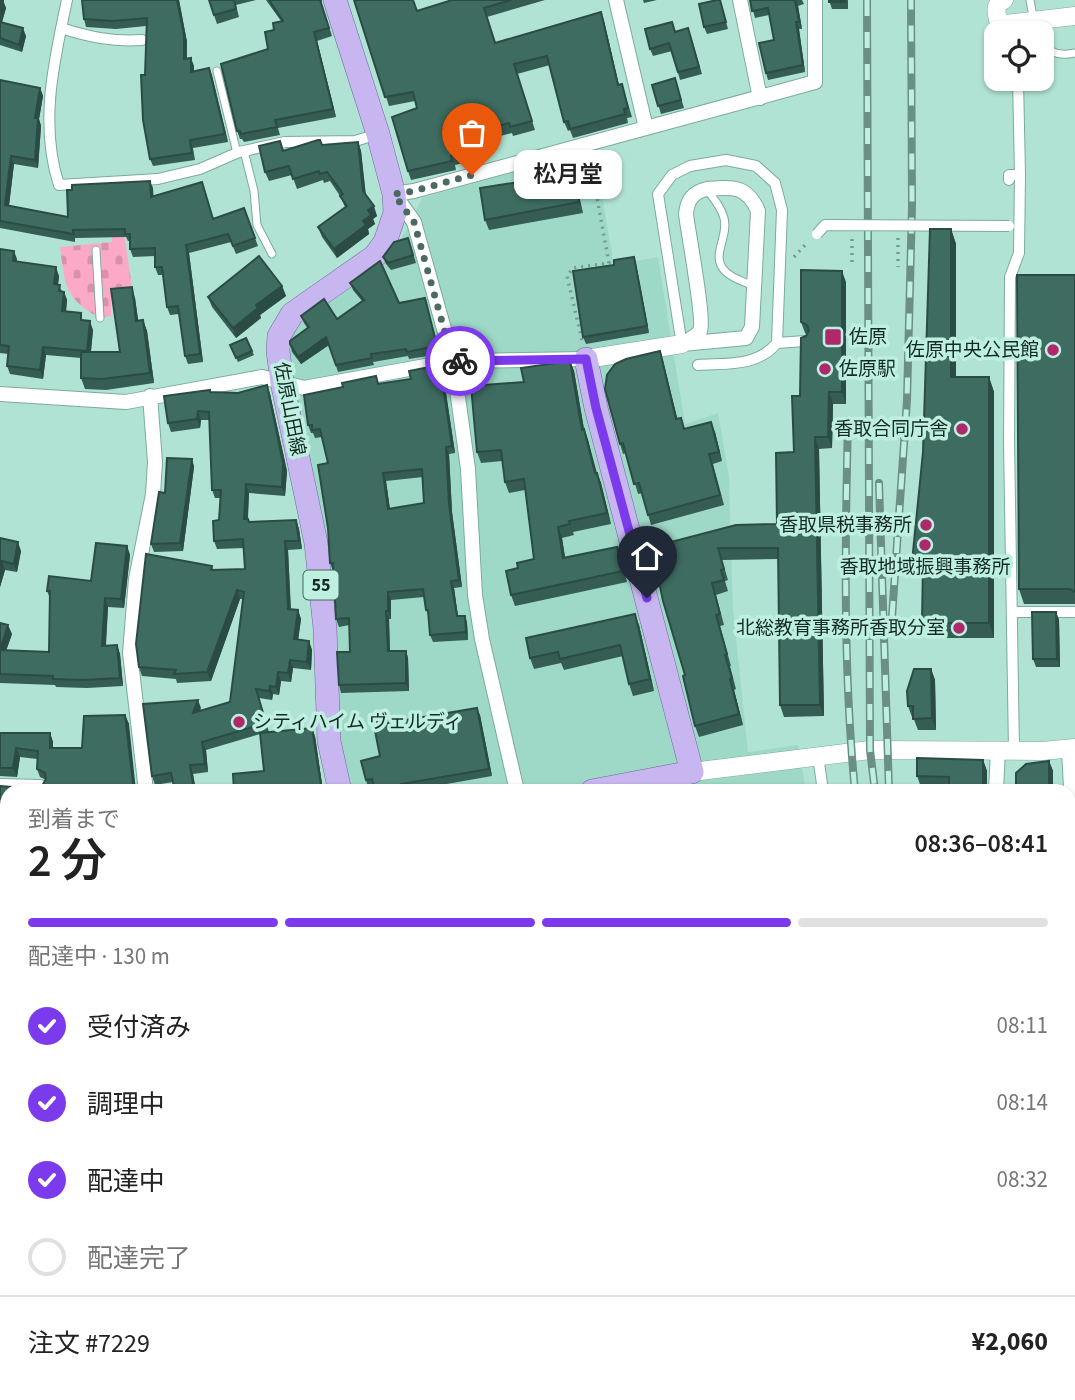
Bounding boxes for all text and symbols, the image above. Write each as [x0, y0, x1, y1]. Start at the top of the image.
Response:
map controls [984, 21, 1054, 91]
button: locate [984, 21, 1054, 91]
pin [442, 103, 502, 175]
icon: bag [453, 114, 491, 152]
callout: 松月堂 [514, 150, 622, 200]
text: 松月堂 [534, 158, 603, 191]
place label: 佐原 [849, 324, 887, 351]
courier [425, 326, 495, 396]
marker: 佐原 [823, 327, 843, 347]
place label: 佐原中央公民館 [906, 337, 1039, 364]
icon: bike [441, 342, 479, 380]
marker: 佐原中央公民館 [1045, 342, 1061, 358]
place label: 佐原駅 [839, 356, 896, 383]
street label: 佐原山田線 [267, 360, 311, 458]
marker: 佐原駅 [817, 361, 833, 377]
place label: 香取合同庁舎 [834, 416, 948, 443]
marker: 香取合同庁舎 [954, 421, 970, 437]
place label: 香取県税事務所 [779, 512, 912, 539]
marker: 香取県税事務所 [918, 517, 934, 533]
pin [617, 526, 677, 598]
icon: home [628, 537, 666, 575]
marker: 香取地域振興事務所 [917, 537, 933, 553]
place label: 香取地域振興事務所 [839, 554, 1011, 581]
road number: 55 [304, 570, 338, 600]
place label: 北総教育事務所香取分室 [736, 615, 945, 642]
marker: 北総教育事務所香取分室 [951, 620, 967, 636]
place label: シティハイム ヴェルディ [253, 709, 463, 736]
marker: シティハイム ヴェルディ [231, 714, 247, 730]
text: 到着まで [28, 803, 120, 836]
text: 08:36–08:41 [915, 825, 1048, 862]
text: 2 分 [28, 829, 107, 894]
text: 配達中 · 130 m [28, 940, 170, 973]
icon: check [28, 1007, 66, 1045]
text: 受付済み [87, 1009, 191, 1046]
text: 08:11 [997, 1009, 1048, 1042]
icon: check [28, 1084, 66, 1122]
text: 調理中 [87, 1086, 165, 1123]
text: 08:14 [997, 1086, 1048, 1119]
icon: check [28, 1161, 66, 1199]
text: 配達中 [87, 1163, 165, 1200]
text: 08:32 [997, 1163, 1048, 1196]
text: 配達完了 [87, 1240, 191, 1277]
text: ¥2,060 [972, 1323, 1048, 1360]
text: 注文 #7229 [28, 1325, 150, 1362]

